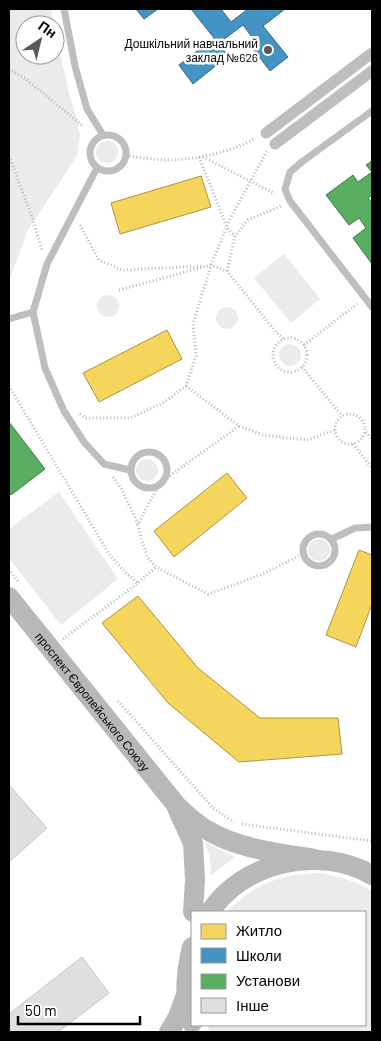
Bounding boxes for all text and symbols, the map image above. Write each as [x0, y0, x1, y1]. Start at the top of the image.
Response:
north arrow [15, 15, 65, 65]
text: Пн [35, 17, 60, 41]
place label: Дошкільний навчальний заклад №626 [124, 36, 258, 65]
marker: Дошкільний навчальний заклад №626 [262, 44, 274, 56]
street label: проспект Європейського Союзу [33, 629, 153, 774]
legend [191, 911, 366, 1026]
text: Житло [236, 921, 282, 939]
text: Школи [236, 946, 282, 964]
text: Установи [236, 971, 300, 989]
scale bar [18, 994, 140, 1026]
text: Інше [236, 996, 269, 1014]
text: 50 m [25, 1001, 57, 1019]

